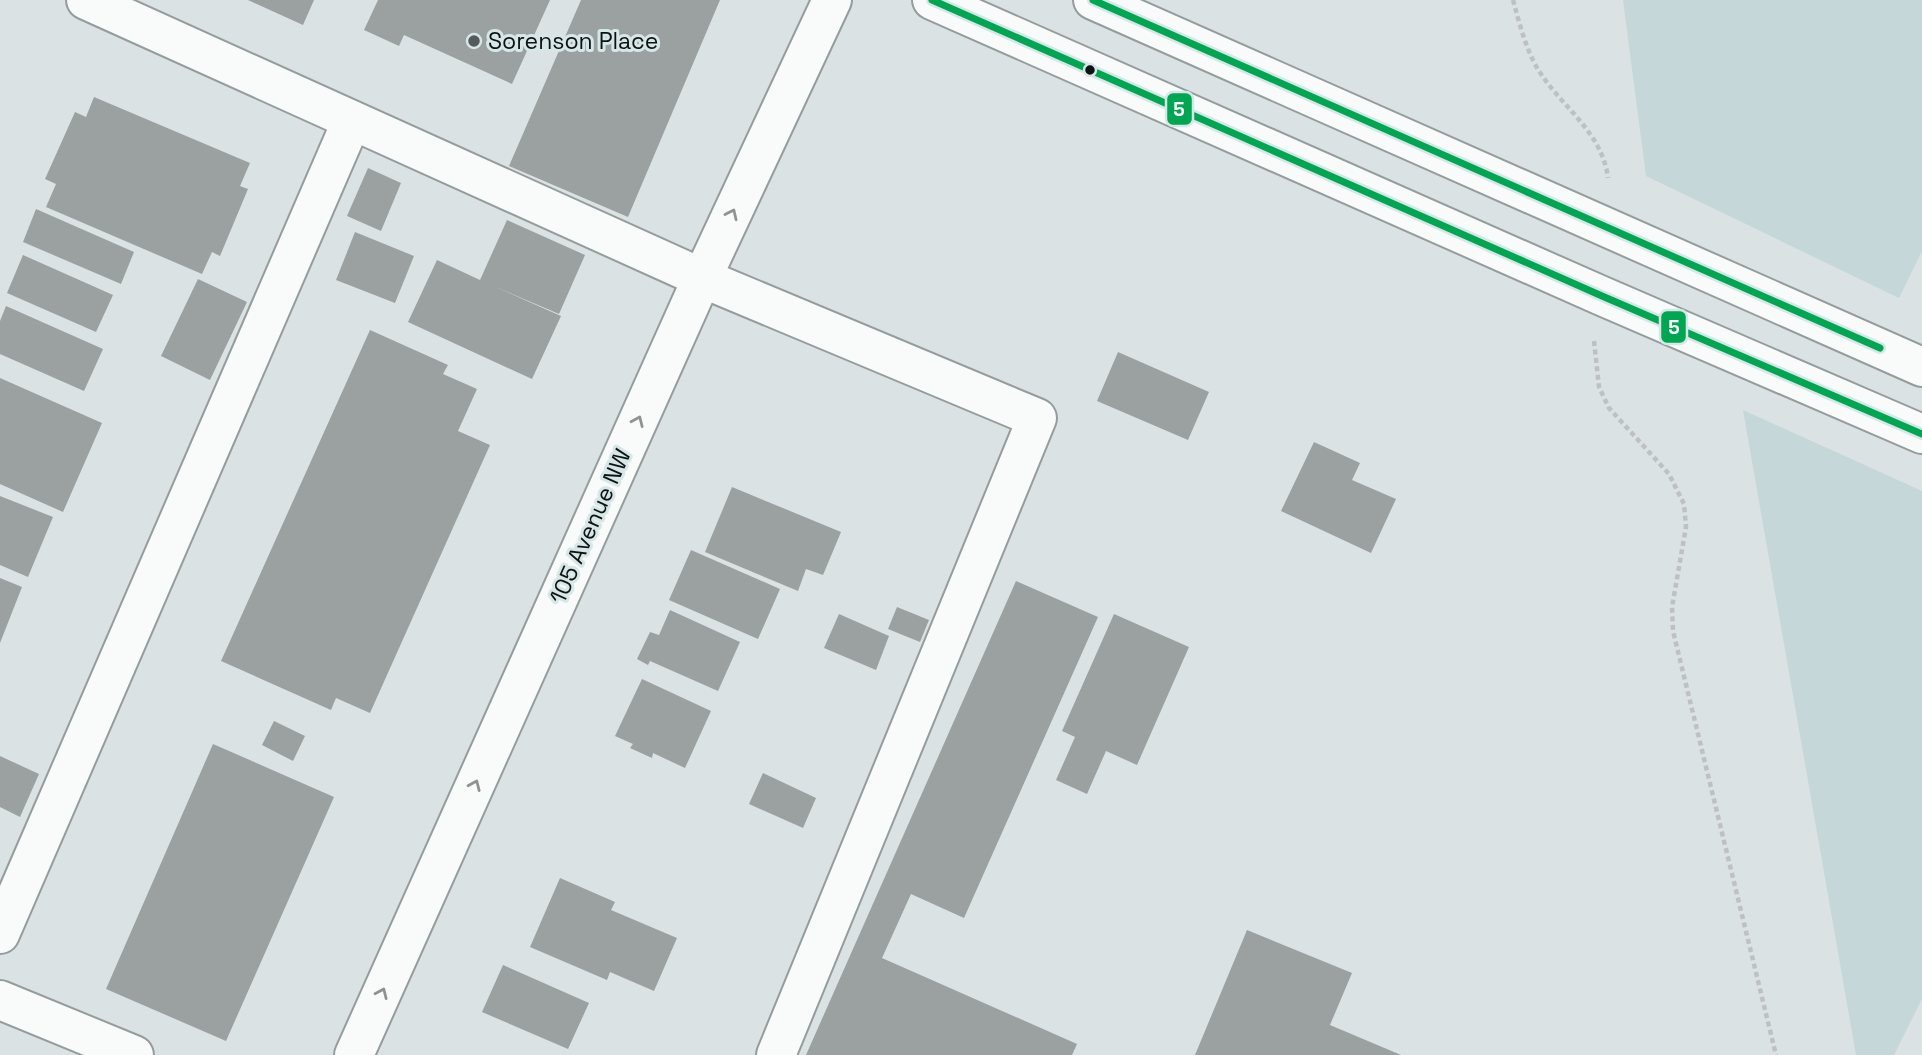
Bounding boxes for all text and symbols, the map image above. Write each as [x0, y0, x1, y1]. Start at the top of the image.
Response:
place label: Sorenson Place [488, 26, 658, 56]
marker: Sorenson Place [466, 33, 482, 49]
unlabelled marker [1083, 63, 1097, 77]
line badge: 5 [1166, 92, 1193, 126]
text: 5 [1173, 97, 1185, 122]
one-way arrow [723, 209, 737, 221]
line badge: 5 [1660, 310, 1687, 344]
text: 5 [1668, 315, 1680, 340]
one-way arrow [630, 416, 644, 428]
street label: 105 Avenue NW [542, 444, 638, 608]
one-way arrow [467, 780, 481, 792]
one-way arrow [374, 988, 388, 1000]

